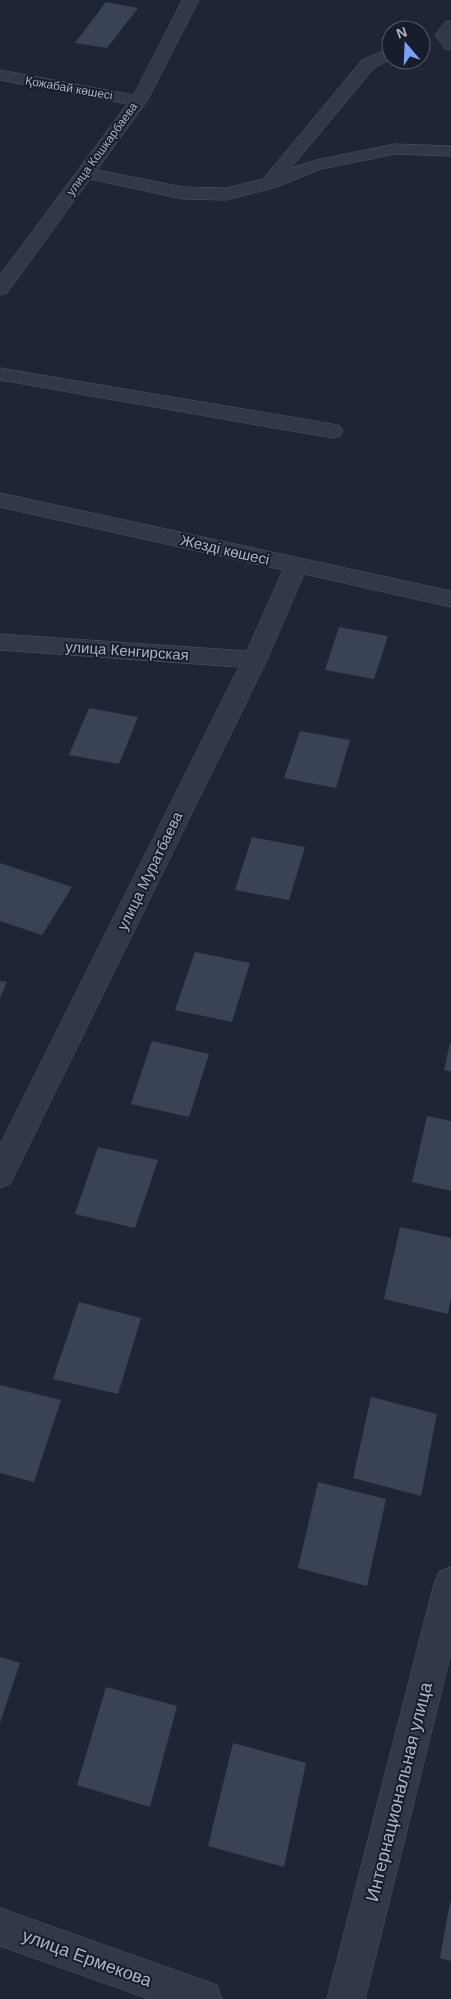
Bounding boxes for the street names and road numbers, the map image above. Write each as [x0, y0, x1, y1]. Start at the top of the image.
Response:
street label: Қожабай көшесі [24, 73, 114, 103]
street label: улица Кошкарбаева [64, 100, 141, 198]
street label: Жезді көшесі [179, 531, 271, 568]
street label: улица Кенгирская [65, 638, 189, 663]
street label: улица Муратбаева [113, 808, 186, 933]
street label: Интернациональная улица [362, 1679, 436, 1904]
street label: улица Ермекова [20, 1925, 155, 1991]

